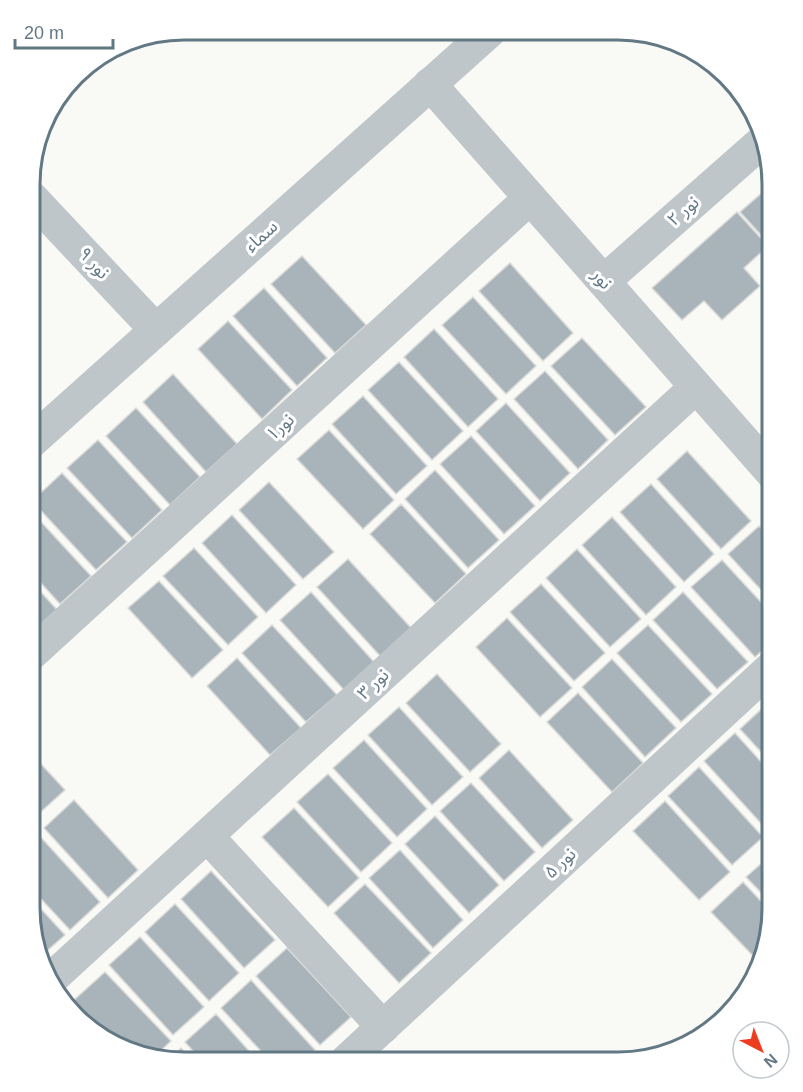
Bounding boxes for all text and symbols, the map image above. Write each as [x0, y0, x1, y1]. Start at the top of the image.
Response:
scale bar [15, 12, 112, 50]
text: 20 m [24, 23, 64, 43]
street label: نور ۲ [663, 192, 704, 231]
street label: سماء [241, 216, 281, 256]
street label: نور ۹ [74, 243, 113, 283]
street label: نور [586, 264, 616, 294]
street label: نور۱ [262, 409, 299, 445]
street label: نور ۳ [353, 665, 393, 704]
street label: نور ۵ [540, 844, 580, 883]
north arrow [731, 1020, 791, 1080]
text: N [761, 1051, 781, 1071]

